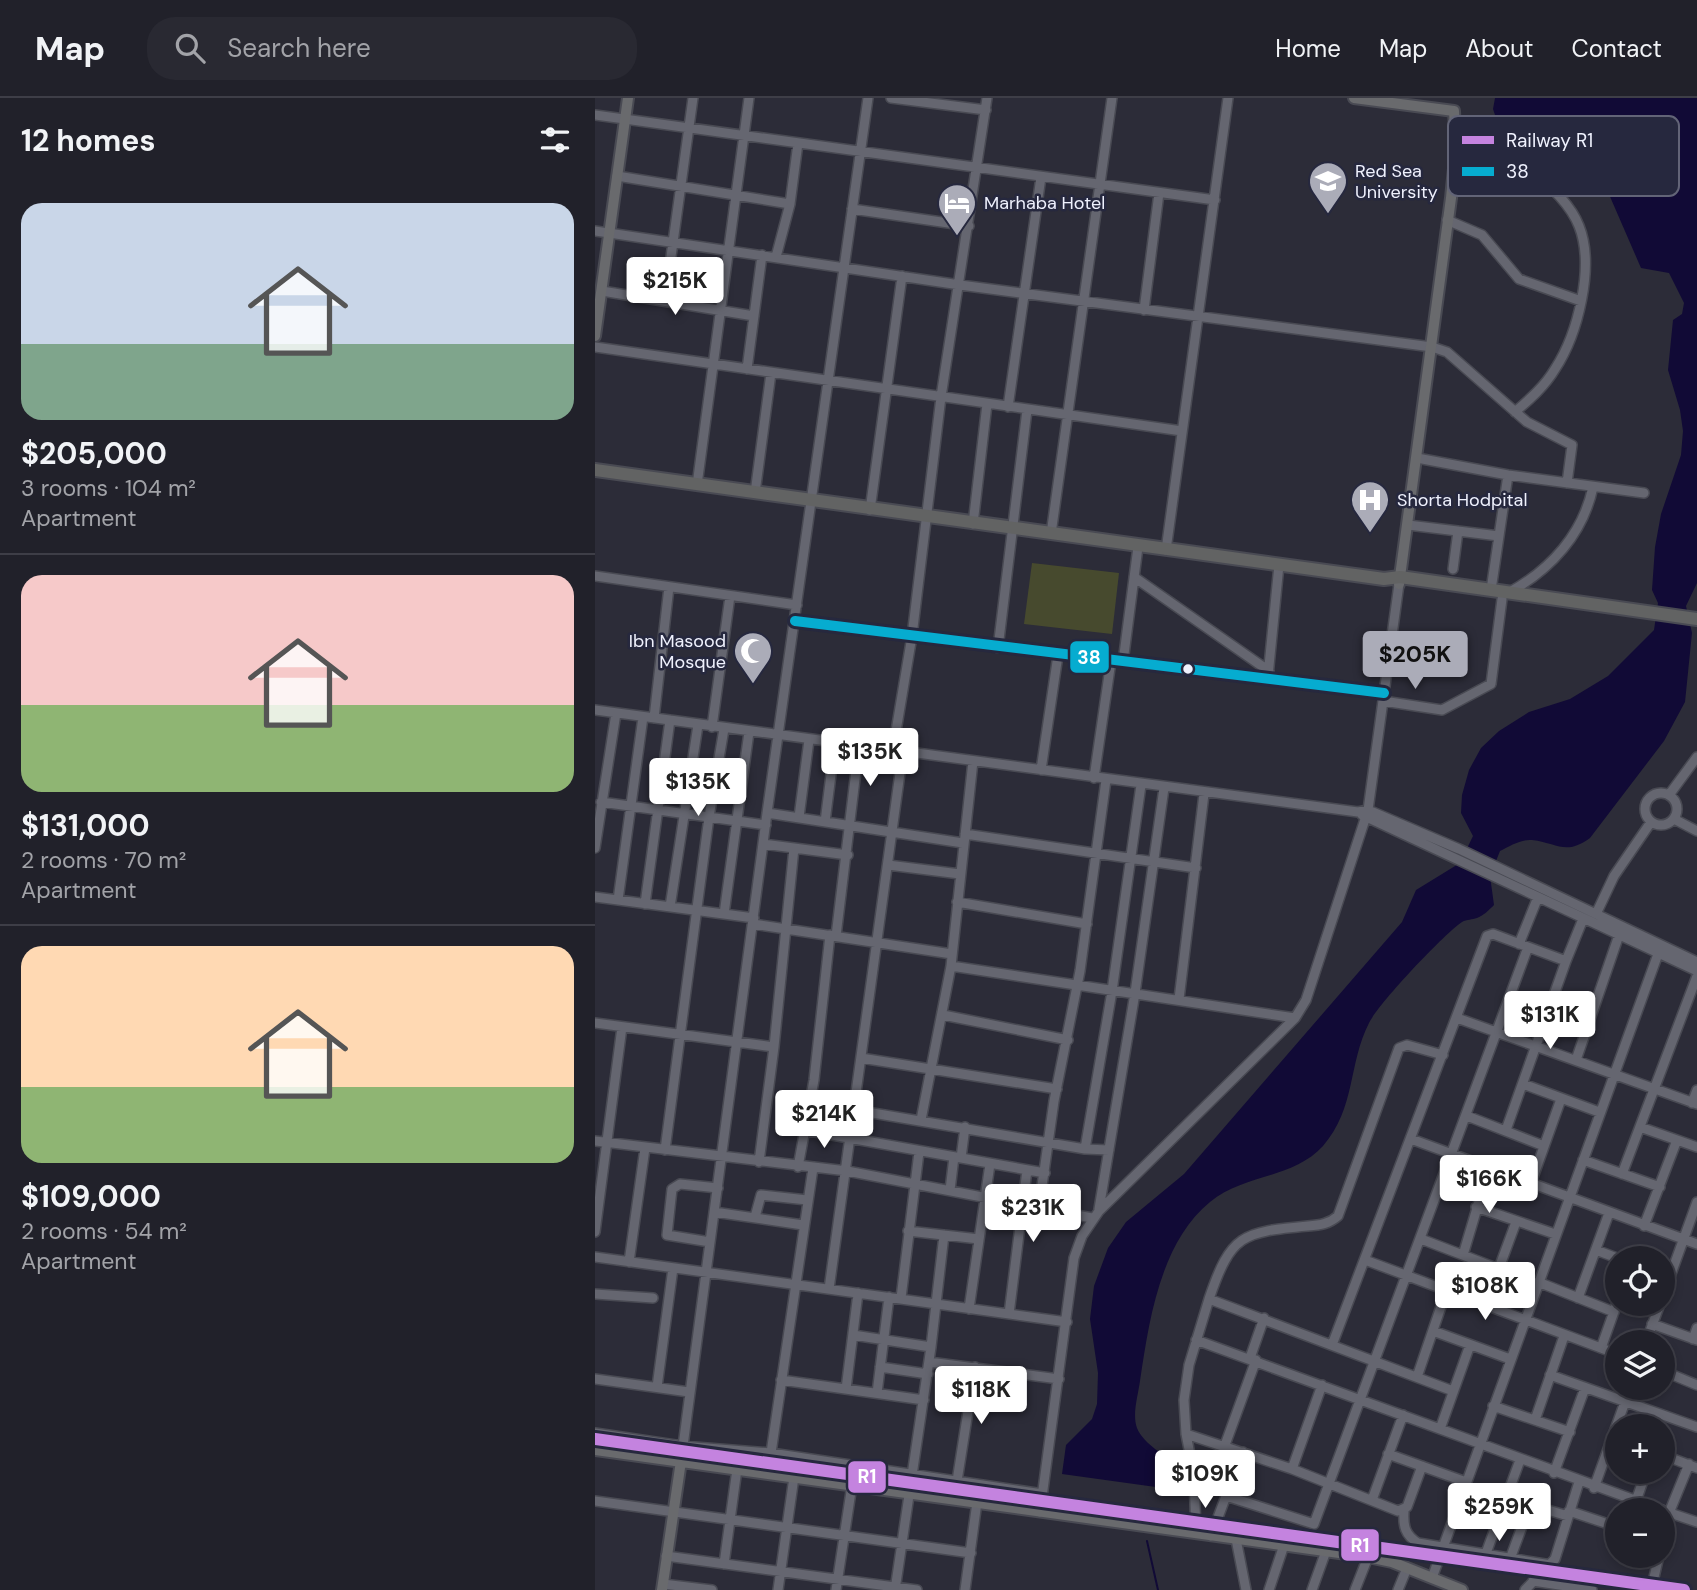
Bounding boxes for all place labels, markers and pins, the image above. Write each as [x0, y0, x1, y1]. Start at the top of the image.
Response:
place label: Red Sea University [1355, 159, 1438, 204]
school or university icon: Red Sea University [1307, 160, 1349, 215]
hotel icon: Marhaba Hotel [936, 182, 978, 237]
place label: Marhaba Hotel [984, 191, 1105, 215]
pin: $215K [626, 258, 724, 317]
hospital icon: Shorta Hodpital [1349, 479, 1391, 534]
place label: Shorta Hodpital [1397, 488, 1527, 512]
place label: Ibn Masood Mosque [629, 629, 726, 674]
mosque icon: Ibn Masood Mosque [732, 630, 774, 685]
pin: $205K [1366, 632, 1464, 691]
unlabelled marker [1181, 662, 1195, 676]
pin: $135K [821, 728, 919, 788]
pin: $135K [649, 758, 747, 818]
pin: $131K [1501, 992, 1599, 1051]
pin: $214K [775, 1090, 873, 1150]
pin: $166K [1440, 1156, 1538, 1215]
pin: $231K [984, 1184, 1082, 1244]
pin: $108K [1436, 1262, 1534, 1322]
pin: $118K [932, 1366, 1030, 1426]
pin: $109K [1156, 1450, 1254, 1510]
pin: $259K [1450, 1484, 1548, 1543]

